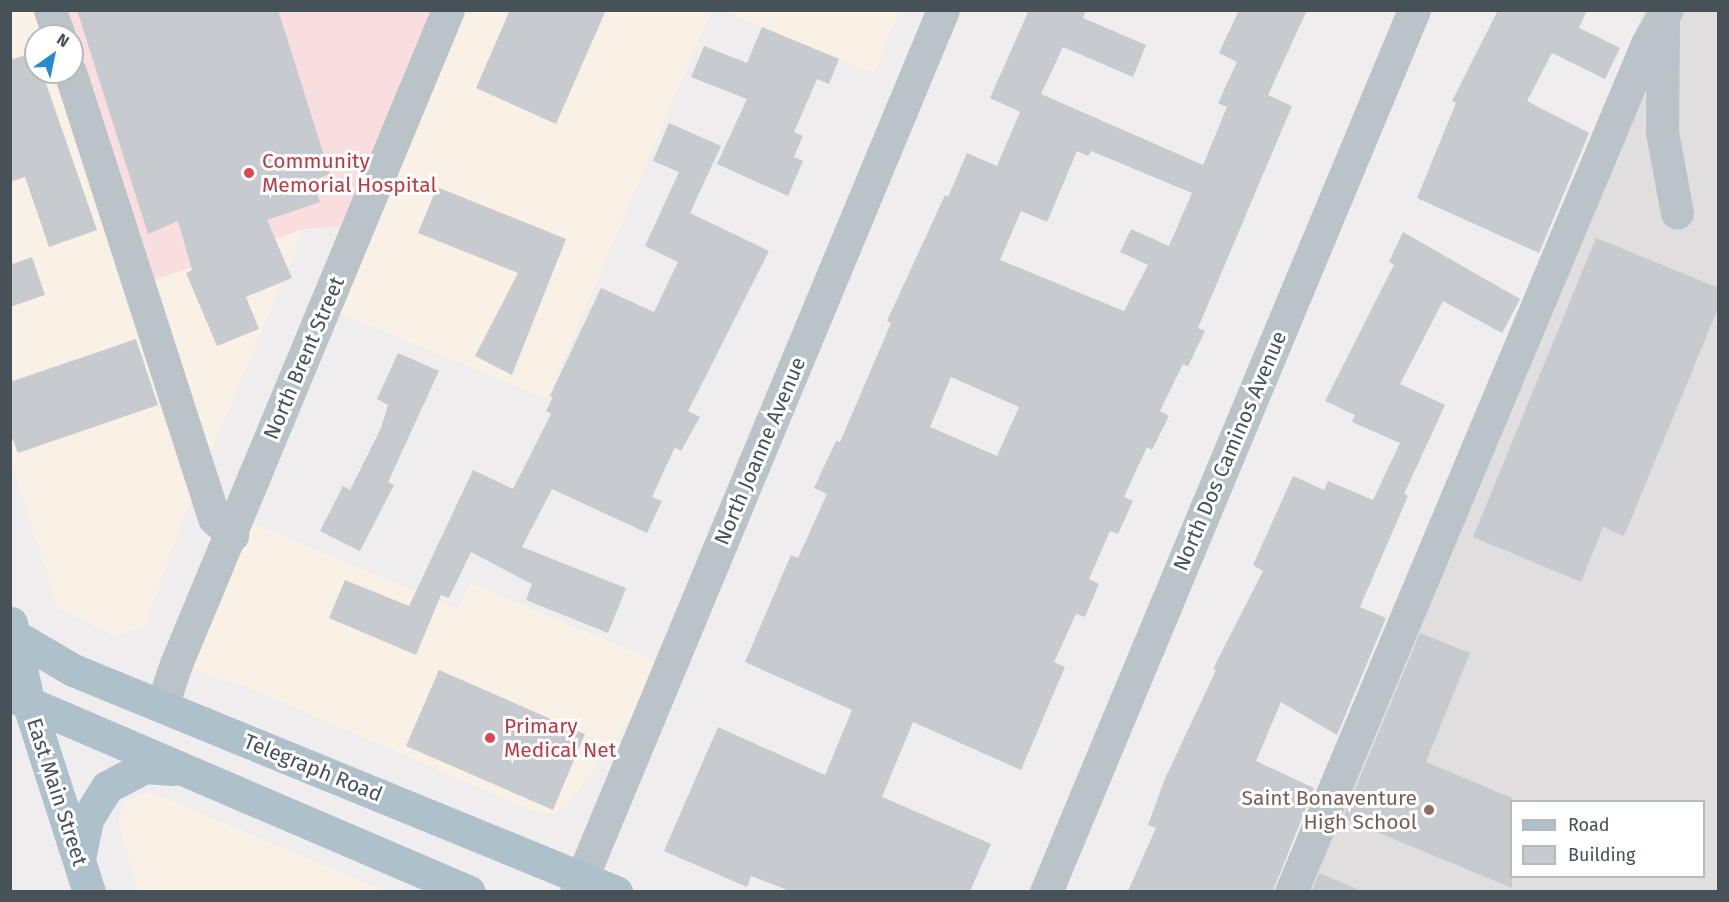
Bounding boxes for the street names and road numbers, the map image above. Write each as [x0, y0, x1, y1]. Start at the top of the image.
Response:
street label: North Brent Street [258, 273, 350, 443]
street label: North Dos Caminos Avenue [1168, 327, 1292, 575]
street label: North Joanne Avenue [709, 353, 811, 549]
street label: East Main Street [21, 715, 93, 869]
street label: Telegraph Road [240, 729, 386, 807]

